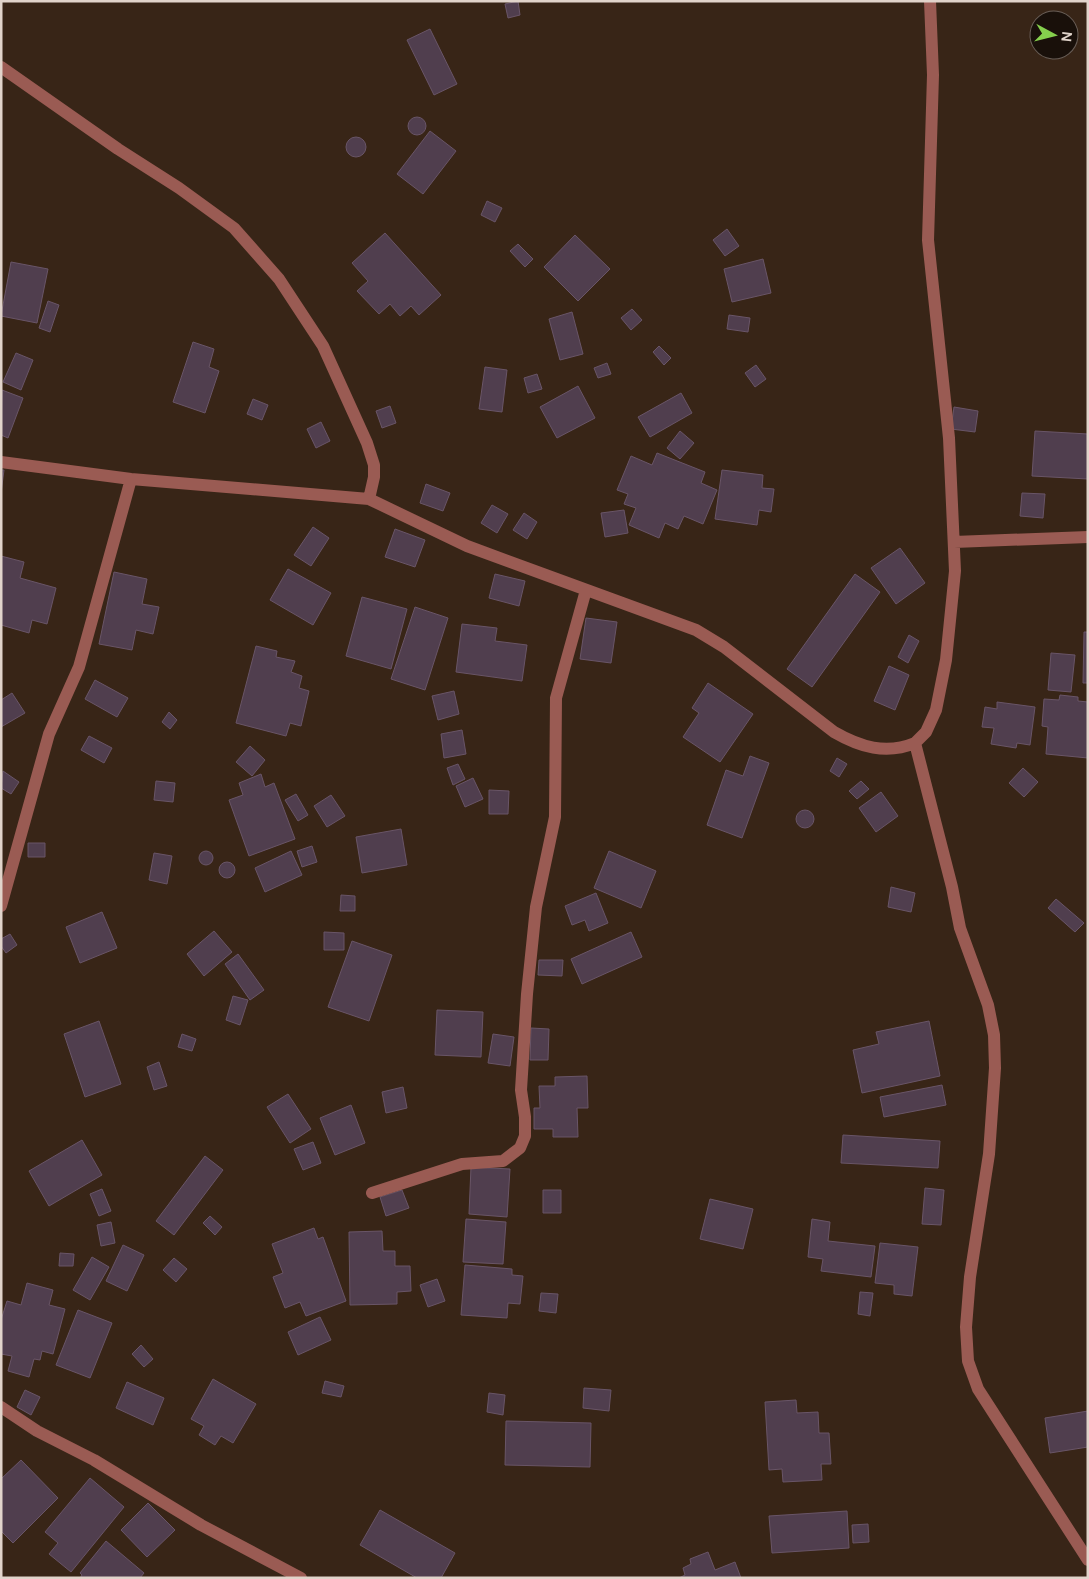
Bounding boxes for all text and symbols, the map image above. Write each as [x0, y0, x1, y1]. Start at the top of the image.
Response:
north arrow [1029, 10, 1079, 60]
text: N [1057, 30, 1076, 43]

